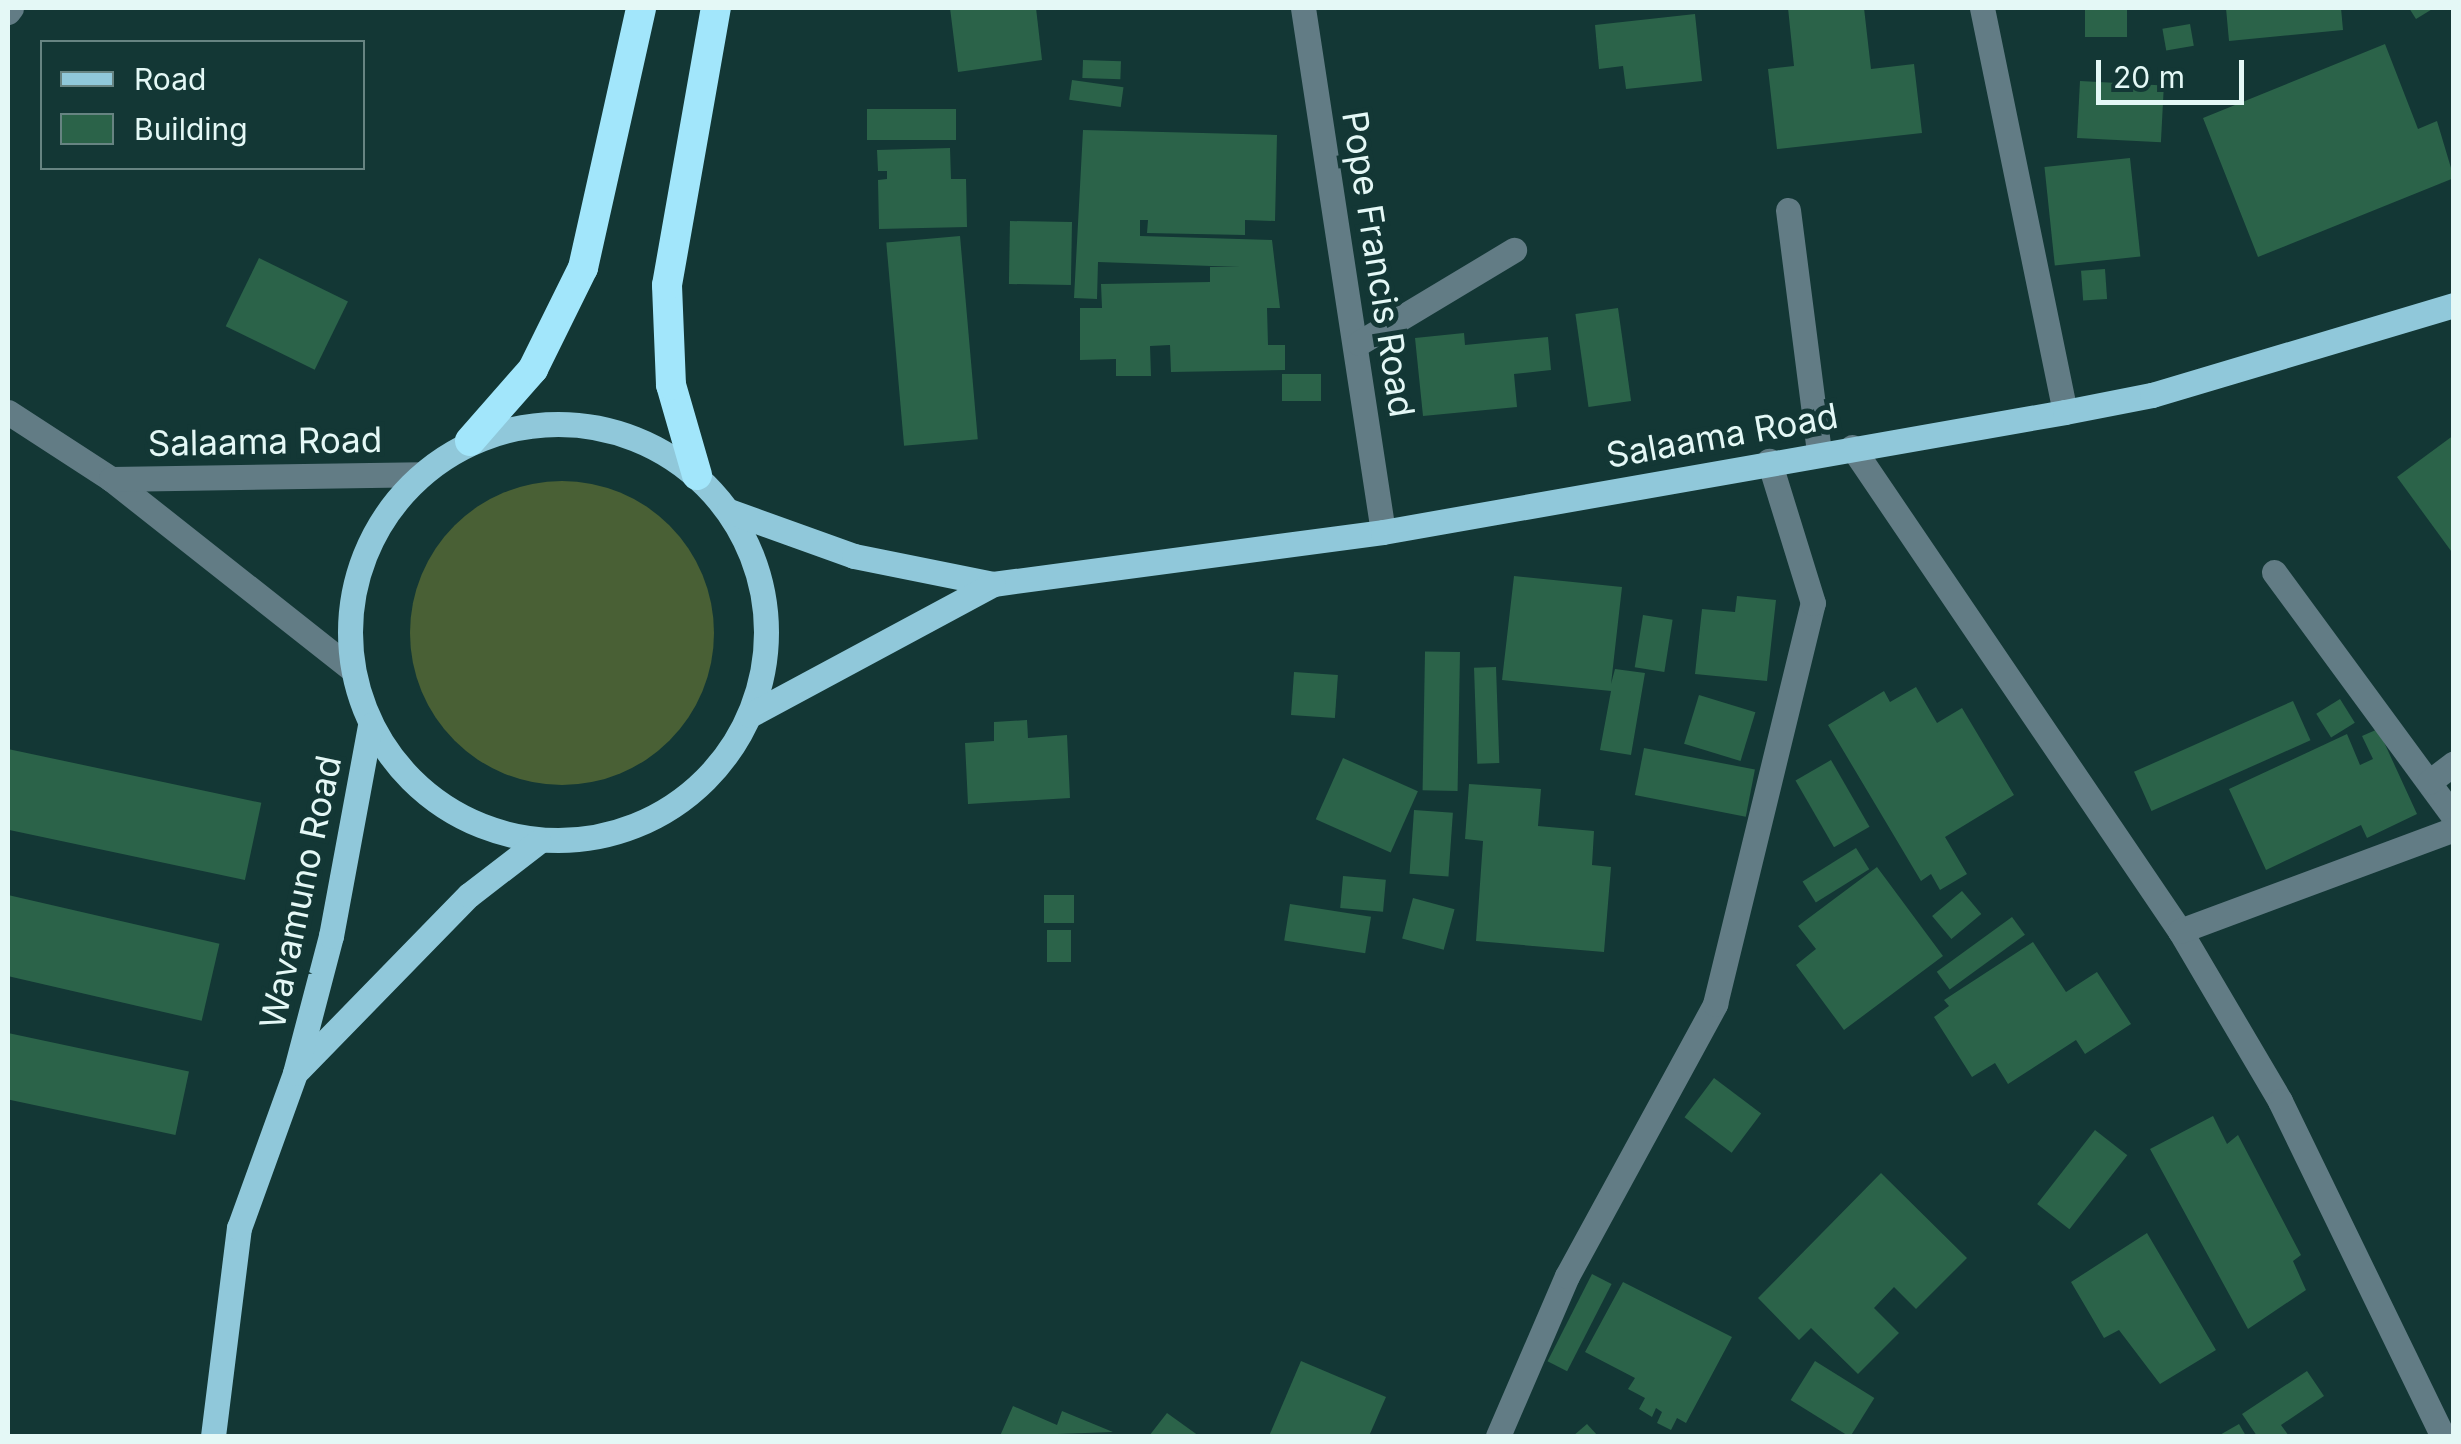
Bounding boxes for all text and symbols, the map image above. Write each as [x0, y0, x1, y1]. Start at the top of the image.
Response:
legend [40, 40, 365, 170]
scale bar [2101, 40, 2248, 102]
text: 20 m [2113, 59, 2185, 95]
text: Road [134, 61, 206, 97]
street label: Pope Francis Road [1334, 108, 1424, 420]
text: Building [134, 111, 248, 147]
street label: Salaama Road [1603, 394, 1841, 476]
street label: Salaama Road [147, 418, 383, 464]
street label: Wavamuno Road [251, 752, 349, 1032]

